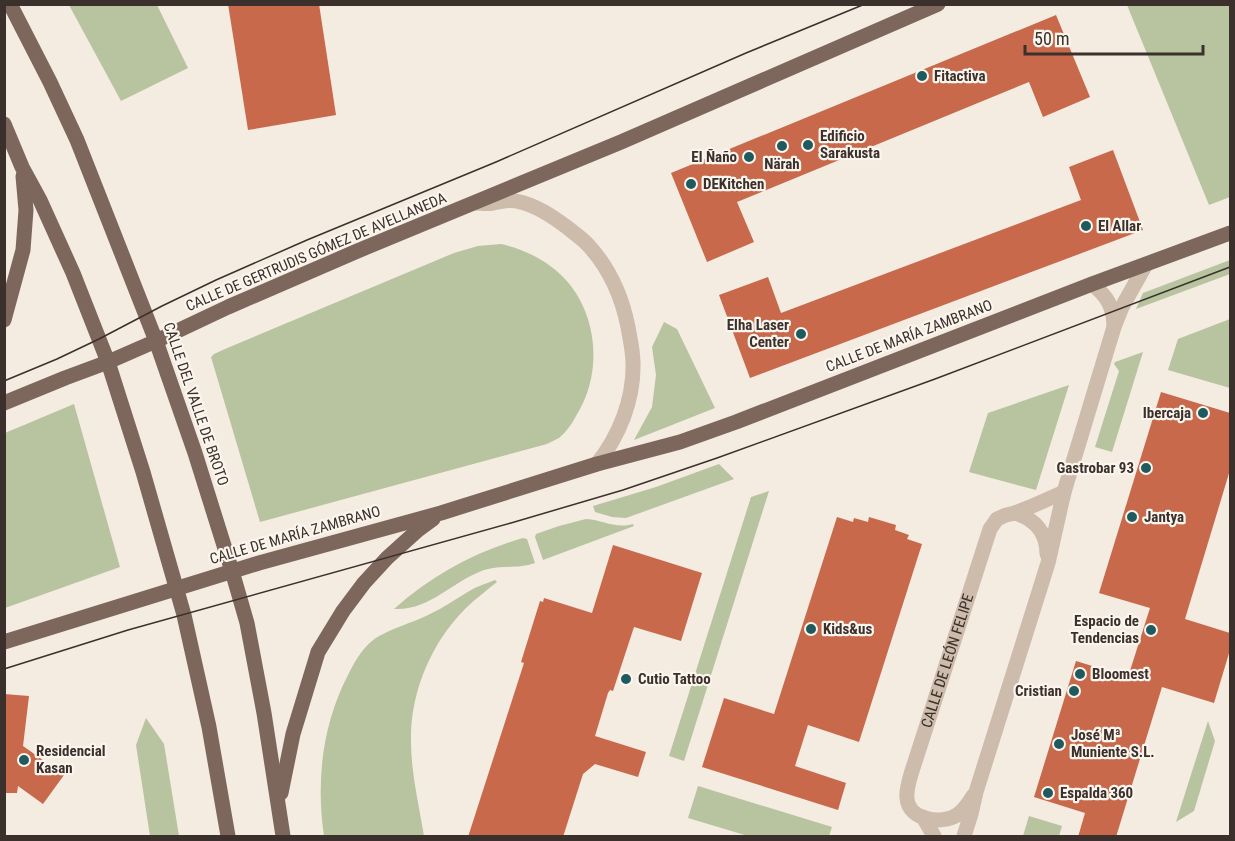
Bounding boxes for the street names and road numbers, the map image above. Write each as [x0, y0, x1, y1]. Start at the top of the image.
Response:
street label: CALLE DE GERTRUDIS GÓMEZ DE AVELLANEDA [183, 189, 449, 315]
street label: CALLE DE MARÍA ZAMBRANO [823, 296, 995, 376]
street label: CALLE DEL VALLE DE BROTO [160, 320, 232, 488]
street label: CALLE DE MARÍA ZAMBRANO [208, 502, 382, 568]
street label: CALLE DE LEÓN FELIPE [917, 592, 977, 730]

